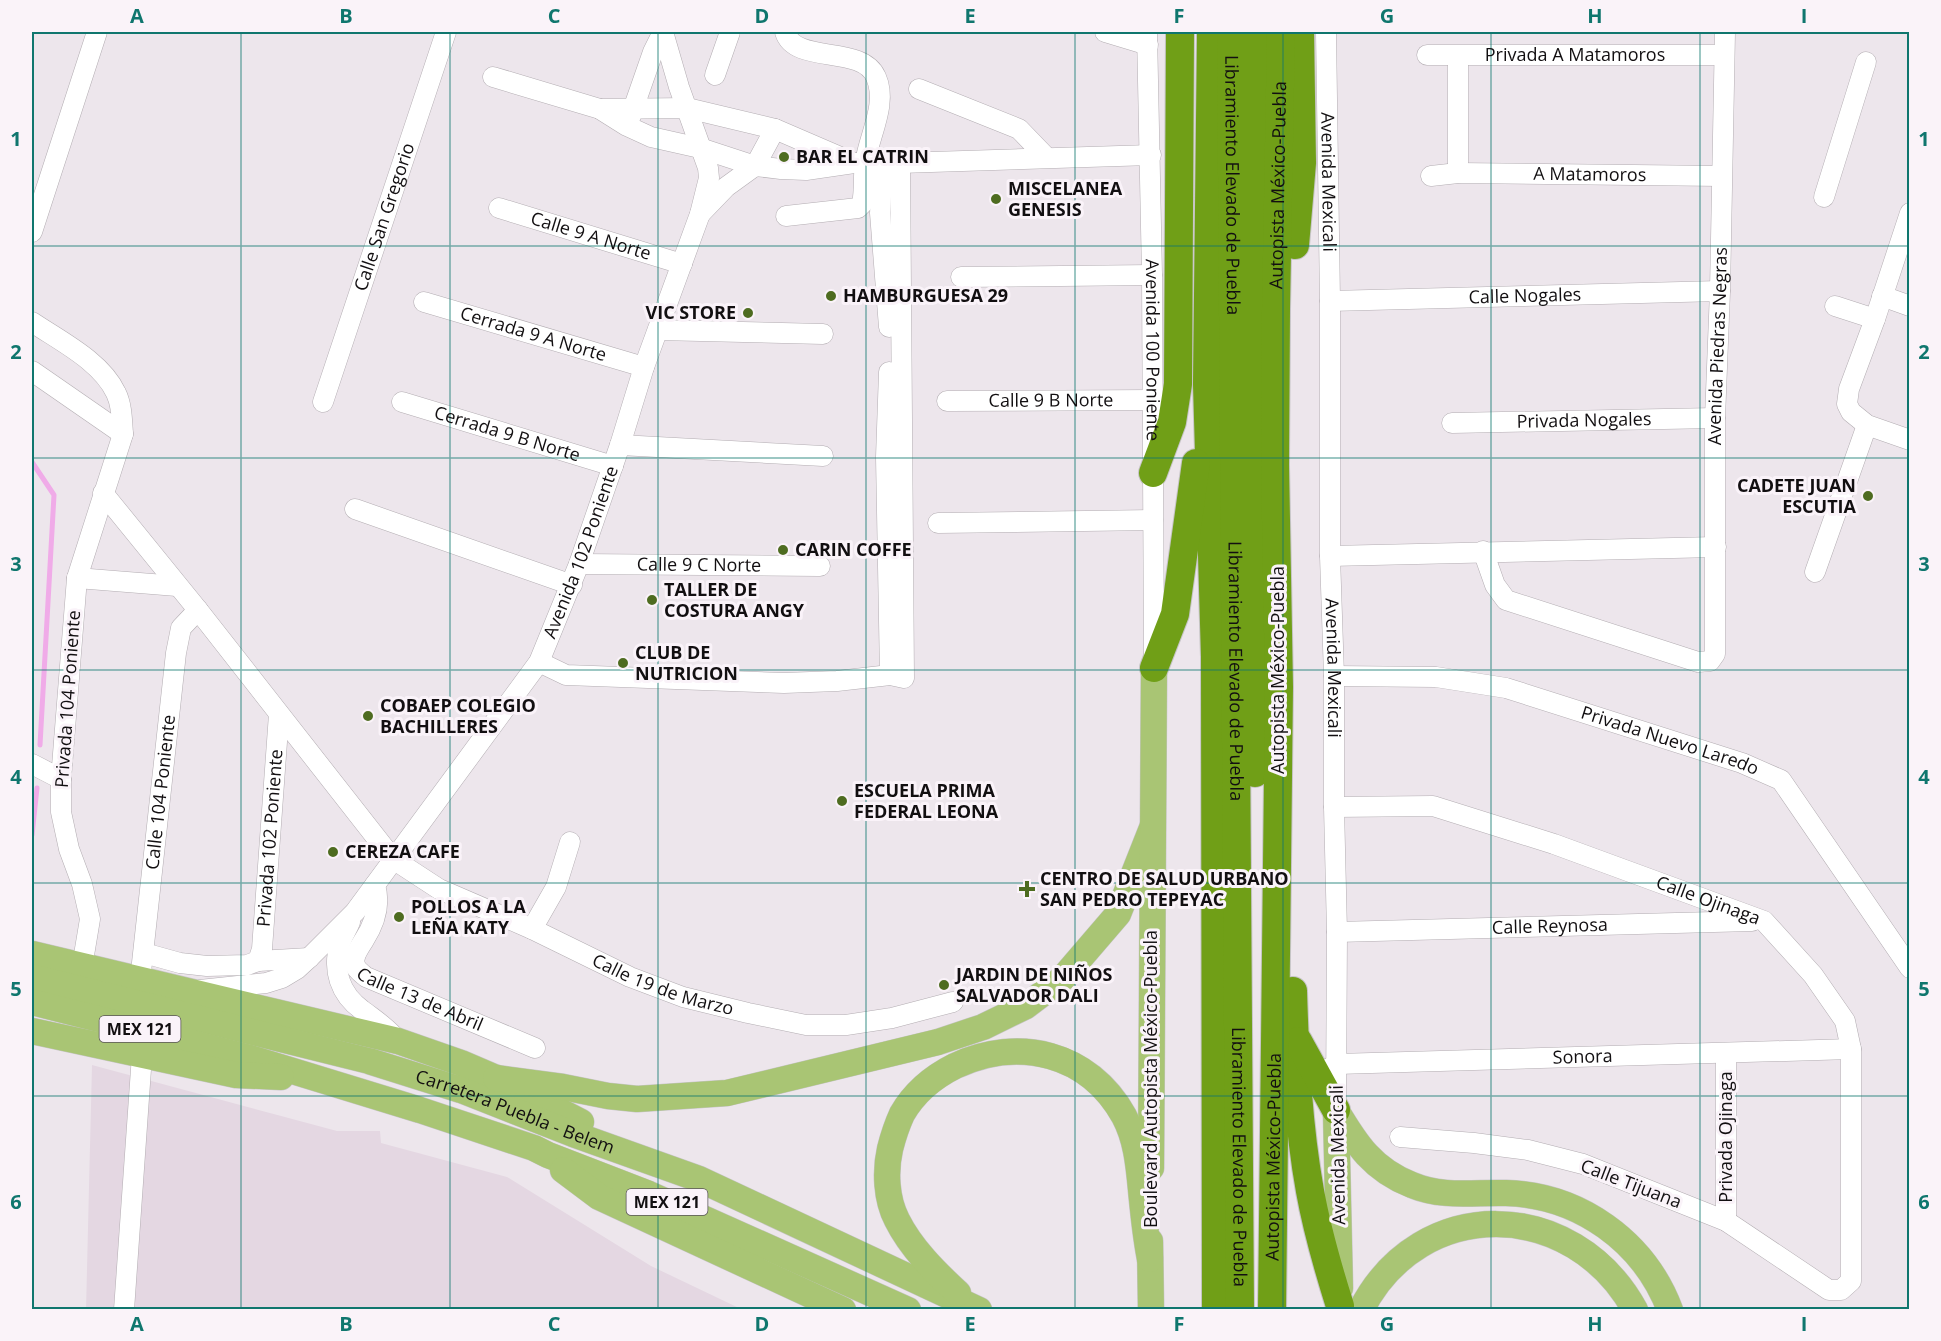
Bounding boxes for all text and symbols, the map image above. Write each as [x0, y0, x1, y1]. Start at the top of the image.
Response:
text: A [130, 2, 144, 29]
text: B [339, 2, 353, 29]
text: C [548, 2, 561, 29]
text: D [755, 2, 769, 29]
text: E [964, 2, 976, 29]
text: F [1174, 2, 1184, 29]
text: G [1380, 2, 1394, 29]
text: H [1587, 2, 1603, 29]
text: I [1801, 2, 1807, 29]
street label: Privada A Matamoros [1485, 42, 1665, 66]
street label: Libramiento Elevado de Puebla [1220, 55, 1246, 315]
street label: Autopista México-Puebla [1263, 81, 1291, 289]
street label: Avenida Mexicali [1316, 112, 1342, 252]
text: 1 [10, 125, 22, 152]
text: 1 [1918, 125, 1930, 152]
street label: Calle San Gregorio [348, 139, 419, 294]
place label: BAR EL CATRIN [796, 144, 929, 168]
marker: BAR EL CATRIN [777, 150, 791, 164]
street label: A Matamoros [1533, 161, 1646, 186]
place label: MISCELANEA GENESIS [1008, 176, 1123, 221]
marker: MISCELANEA GENESIS [989, 192, 1003, 206]
street label: Calle 9 A Norte [528, 205, 654, 265]
street label: Avenida Piedras Negras [1702, 247, 1732, 445]
street label: Avenida 100 Poniente [1141, 259, 1166, 441]
street label: Calle Nogales [1468, 282, 1582, 308]
place label: HAMBURGUESA 29 [843, 283, 1008, 307]
marker: HAMBURGUESA 29 [824, 289, 838, 303]
street label: Cerrada 9 A Norte [458, 300, 610, 366]
place label: VIC STORE [646, 300, 736, 324]
marker: VIC STORE [741, 306, 755, 320]
text: 2 [10, 338, 22, 365]
text: 2 [1918, 338, 1930, 365]
street label: Calle 9 B Norte [989, 387, 1113, 412]
street label: Cerrada 9 B Norte [432, 400, 584, 466]
street label: Privada Nogales [1516, 406, 1652, 433]
street label: Avenida 102 Poniente [537, 462, 623, 642]
place label: CADETE JUAN ESCUTIA [1737, 473, 1857, 518]
marker: CADETE JUAN ESCUTIA [1861, 489, 1875, 503]
place label: CARIN COFFE [795, 537, 912, 561]
street label: Libramiento Elevado de Puebla [1224, 541, 1249, 801]
marker: CARIN COFFE [776, 543, 790, 557]
text: 3 [10, 550, 22, 577]
text: 3 [1918, 550, 1930, 577]
street label: Calle 9 C Norte [637, 551, 761, 577]
street label: Autopista México-Puebla [1265, 566, 1289, 774]
place label: TALLER DE COSTURA ANGY [664, 577, 805, 622]
marker: TALLER DE COSTURA ANGY [645, 593, 659, 607]
street label: Avenida Mexicali [1320, 598, 1347, 738]
street label: Privada 104 Poniente [49, 609, 85, 788]
place label: CLUB DE NUTRICION [635, 640, 738, 685]
marker: CLUB DE NUTRICION [616, 656, 630, 670]
place label: COBAEP COLEGIO BACHILLERES [380, 693, 536, 738]
street label: Privada Nuevo Laredo [1578, 700, 1763, 780]
marker: COBAEP COLEGIO BACHILLERES [361, 709, 375, 723]
street label: Calle 104 Poniente [139, 713, 180, 871]
street label: Privada 102 Poniente [251, 748, 287, 927]
text: 4 [10, 763, 22, 790]
text: 4 [1918, 763, 1930, 790]
place label: ESCUELA PRIMA FEDERAL LEONA [854, 778, 999, 823]
marker: ESCUELA PRIMA FEDERAL LEONA [835, 794, 849, 808]
place label: CEREZA CAFE [345, 839, 460, 863]
marker: CEREZA CAFE [326, 845, 340, 859]
place label: CENTRO DE SALUD URBANO SAN PEDRO TEPEYAC [1040, 866, 1289, 911]
street label: Calle Ojinaga [1653, 870, 1764, 930]
marker: CENTRO DE SALUD URBANO SAN PEDRO TEPEYAC [1018, 880, 1036, 898]
place label: POLLOS A LA LEÑA KATY [411, 894, 526, 939]
marker: POLLOS A LA LEÑA KATY [392, 910, 406, 924]
street label: Calle Reynosa [1492, 912, 1608, 939]
street label: Boulevard Autopista México-Puebla [1138, 930, 1162, 1228]
street label: Calle 19 de Marzo [588, 947, 736, 1020]
street label: Calle 13 de Abril [352, 961, 487, 1036]
place label: JARDIN DE NIÑOS SALVADOR DALI [954, 962, 1112, 1007]
text: 5 [10, 975, 22, 1002]
text: 5 [1918, 975, 1930, 1002]
marker: JARDIN DE NIÑOS SALVADOR DALI [937, 978, 951, 992]
road number: MEX 121 [100, 1016, 180, 1042]
street label: Libramiento Elevado de Puebla [1227, 1027, 1253, 1287]
street label: Sonora [1552, 1043, 1613, 1069]
street label: Autopista México-Puebla [1260, 1053, 1286, 1261]
street label: Carretera Puebla - Belem [413, 1063, 618, 1159]
street label: Privada Ojinaga [1713, 1071, 1737, 1203]
street label: Avenida Mexicali [1324, 1085, 1350, 1225]
street label: Calle Tijuana [1577, 1153, 1685, 1213]
text: 6 [10, 1188, 22, 1215]
text: 6 [1918, 1188, 1930, 1215]
road number: MEX 121 [626, 1189, 708, 1215]
text: A [130, 1310, 144, 1337]
text: B [339, 1310, 353, 1337]
text: C [548, 1310, 561, 1337]
text: D [755, 1310, 769, 1337]
text: E [964, 1310, 976, 1337]
text: F [1174, 1310, 1184, 1337]
text: G [1380, 1310, 1394, 1337]
text: H [1587, 1310, 1603, 1337]
text: I [1801, 1310, 1807, 1337]

